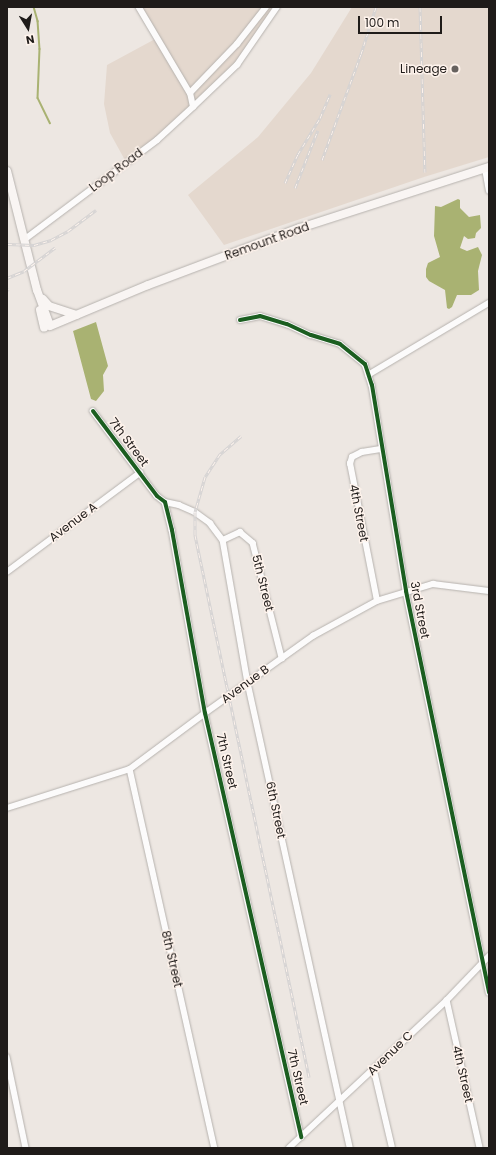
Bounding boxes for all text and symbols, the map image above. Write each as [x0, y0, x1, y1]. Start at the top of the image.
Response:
north arrow [8, 8, 48, 48]
scale bar [360, 8, 444, 34]
text: 100 m [365, 14, 399, 31]
text: N [25, 31, 36, 48]
place label: Lineage [400, 62, 447, 76]
marker: Lineage [450, 64, 460, 74]
street label: Loop Road [86, 145, 146, 195]
street label: Remount Road [223, 219, 311, 263]
street label: 7th Street [106, 415, 152, 469]
street label: 4th Street [346, 483, 372, 543]
street label: Avenue A [46, 499, 100, 545]
street label: 5th Street [249, 553, 277, 613]
street label: 3rd Street [407, 580, 433, 640]
street label: Avenue B [218, 662, 272, 706]
street label: 7th Street [214, 732, 240, 790]
street label: 6th Street [263, 780, 289, 840]
street label: 8th Street [158, 929, 186, 989]
street label: Avenue C [364, 1028, 416, 1078]
street label: 4th Street [449, 1044, 477, 1104]
street label: 7th Street [285, 1048, 311, 1106]

